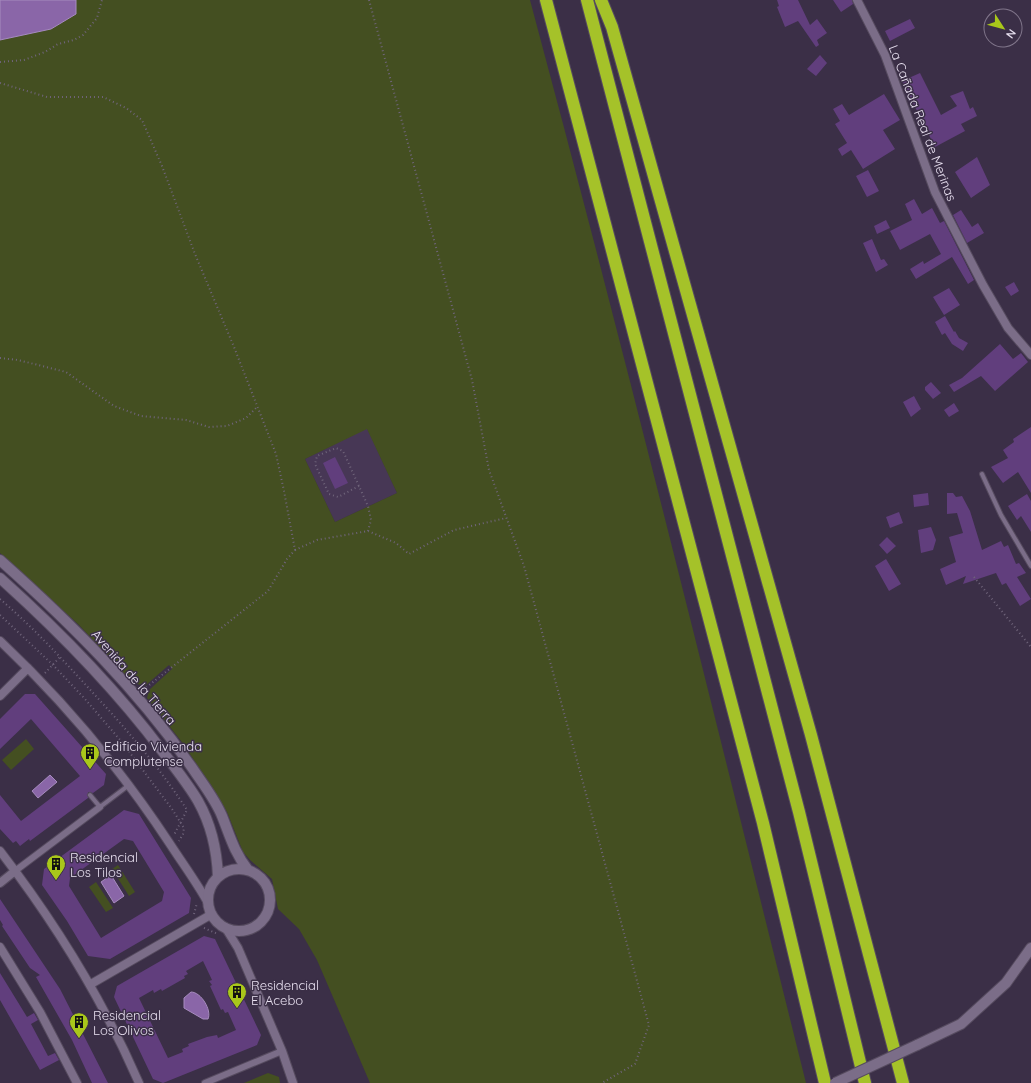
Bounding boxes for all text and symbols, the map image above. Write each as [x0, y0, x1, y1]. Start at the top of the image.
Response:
north arrow [983, 8, 1023, 48]
text: N [1003, 26, 1019, 41]
street label: La Cañada Real de Merinas [886, 43, 960, 203]
street label: Avenida de la Tierra [88, 626, 180, 728]
place label: Edificio Vivienda Complutense [104, 738, 202, 769]
building icon: Edificio Vivienda Complutense [79, 742, 101, 770]
place label: Residencial Los Tilos [70, 849, 138, 880]
building icon: Residencial Los Tilos [45, 853, 67, 881]
place label: Residencial El Acebo [251, 977, 319, 1008]
building icon: Residencial El Acebo [226, 981, 248, 1009]
place label: Residencial Los Olivos [93, 1007, 161, 1038]
building icon: Residencial Los Olivos [68, 1011, 90, 1039]

